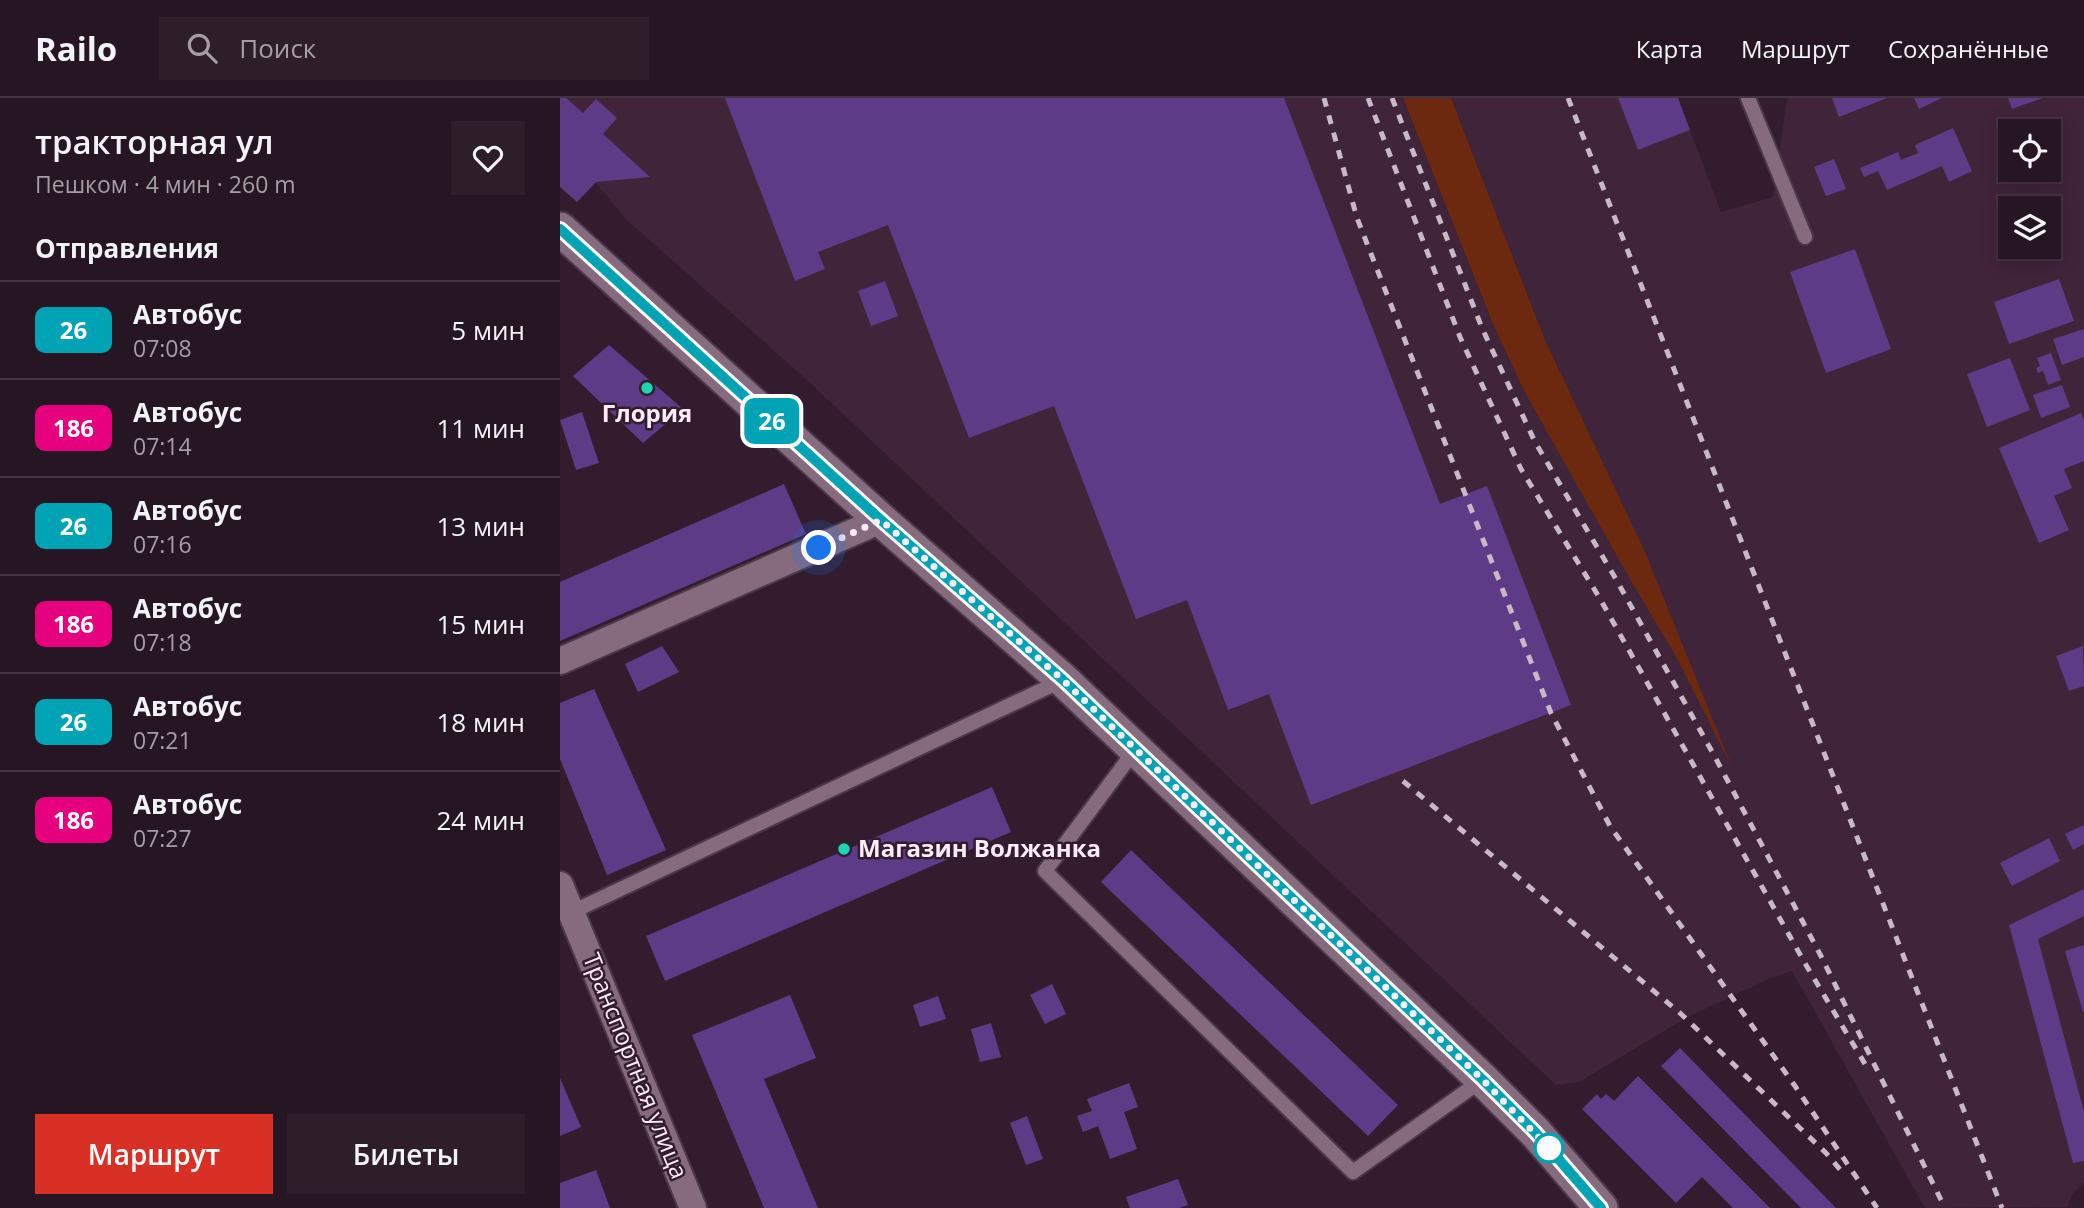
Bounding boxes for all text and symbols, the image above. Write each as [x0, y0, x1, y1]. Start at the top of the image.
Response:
search box [159, 17, 649, 80]
text: Railo [35, 26, 117, 71]
icon: search [183, 29, 221, 67]
text: Поиск [239, 30, 316, 66]
text: Карта [1636, 32, 1703, 65]
text: Маршрут [1741, 32, 1850, 65]
text: Сохранённые [1888, 32, 2049, 65]
text: тракторная ул [35, 119, 274, 164]
map controls [1998, 119, 2061, 259]
button: locate [1998, 119, 2061, 182]
button: heart [451, 121, 525, 195]
text: Пешком · 4 мин · 260 m [35, 168, 296, 200]
button: layers [1998, 196, 2061, 259]
text: Отправления [35, 230, 219, 266]
text: Автобус [133, 296, 242, 332]
text: 5 мин [451, 312, 525, 348]
text: 26 [60, 313, 87, 346]
text: 07:08 [133, 332, 192, 364]
marker: Глория [639, 380, 655, 396]
text: Автобус [133, 394, 242, 430]
place label: Глория [602, 396, 692, 429]
line badge: 26 [740, 398, 804, 444]
text: 26 [758, 404, 786, 437]
text: 11 мин [436, 410, 525, 446]
text: 186 [53, 411, 94, 444]
text: 07:14 [133, 430, 192, 462]
text: Автобус [133, 492, 242, 528]
text: 13 мин [436, 508, 525, 544]
text: 26 [60, 509, 87, 542]
text: 07:16 [133, 528, 192, 560]
your location [801, 530, 836, 565]
text: Автобус [133, 590, 242, 626]
text: 15 мин [436, 606, 525, 642]
text: 186 [53, 607, 94, 640]
text: 07:18 [133, 626, 192, 658]
text: Автобус [133, 688, 242, 724]
text: 18 мин [436, 704, 525, 740]
text: 26 [60, 705, 87, 738]
text: 07:21 [133, 724, 192, 756]
text: Автобус [133, 786, 242, 822]
text: 24 мин [436, 802, 525, 838]
text: 186 [53, 803, 94, 836]
text: 07:27 [133, 822, 192, 854]
place label: Магазин Волжанка [858, 831, 1101, 864]
marker: Магазин Волжанка [836, 841, 852, 857]
street label: Транспортная улица [576, 948, 697, 1183]
button: Маршрут [35, 1114, 273, 1194]
button: Билеты [287, 1114, 525, 1194]
unlabelled marker [1534, 1133, 1564, 1163]

